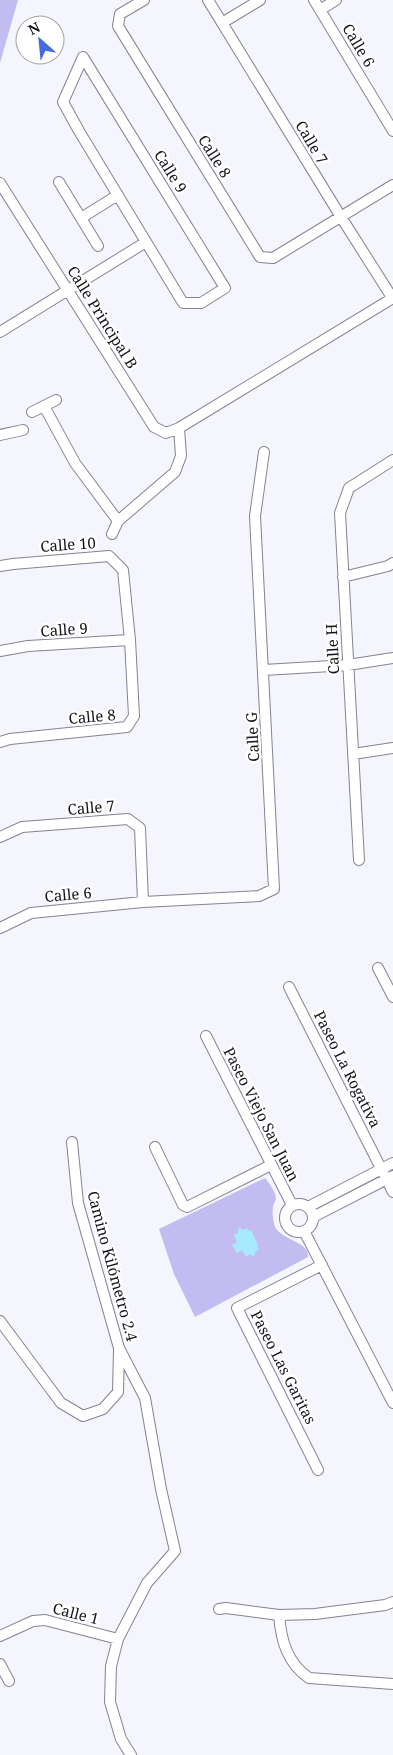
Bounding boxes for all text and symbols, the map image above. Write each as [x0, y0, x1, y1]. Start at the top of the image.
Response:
north arrow [15, 15, 65, 65]
text: N [25, 17, 43, 39]
street label: Calle 6 [338, 20, 380, 70]
street label: Calle 7 [291, 117, 333, 167]
street label: Calle 8 [194, 131, 236, 181]
street label: Calle 9 [150, 146, 192, 196]
street label: Calle Principal B [63, 262, 143, 372]
street label: Calle 10 [40, 532, 96, 556]
street label: Calle 9 [40, 617, 88, 641]
street label: Calle H [321, 623, 343, 675]
street label: Calle 8 [68, 704, 116, 728]
street label: Calle G [241, 711, 263, 762]
street label: Calle 7 [67, 795, 115, 819]
street label: Calle 6 [44, 882, 92, 906]
street label: Paseo La Rogativa [310, 1007, 386, 1131]
street label: Paseo Viejo San Juan [219, 1044, 305, 1185]
street label: Camino Kilómetro 2.4 [83, 1189, 143, 1344]
street label: Paseo Las Garitas [247, 1307, 321, 1427]
street label: Calle 1 [51, 1598, 101, 1628]

